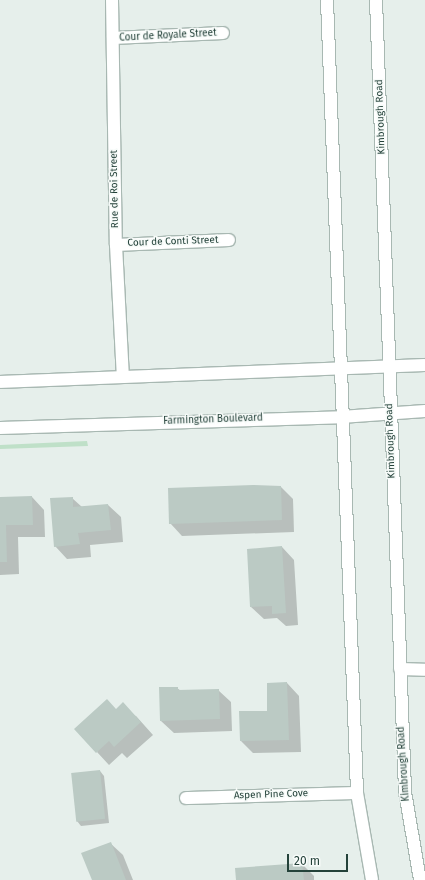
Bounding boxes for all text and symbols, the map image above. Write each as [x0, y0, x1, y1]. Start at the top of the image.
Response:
street label: Cour de Royale Street [119, 27, 217, 45]
street label: Kimbrough Road [374, 79, 388, 155]
street label: Rue de Roi Street [108, 150, 122, 228]
street label: Cour de Conti Street [127, 234, 219, 250]
street label: Kimbrough Road [384, 403, 398, 479]
street label: Farmington Boulevard [163, 412, 263, 428]
street label: Kimbrough Road [395, 726, 413, 802]
street label: Aspen Pine Cove [234, 788, 308, 802]
scale bar [289, 846, 350, 872]
text: 20 m [294, 854, 320, 868]

